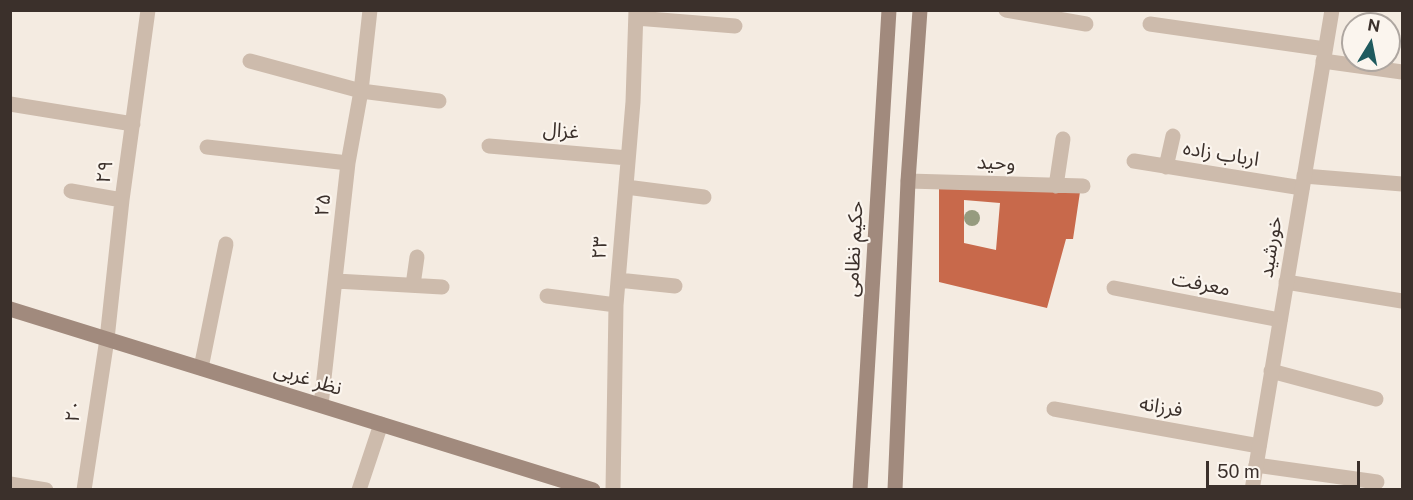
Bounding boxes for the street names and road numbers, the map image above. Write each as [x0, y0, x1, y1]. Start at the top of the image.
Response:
street label: غزال [542, 117, 580, 145]
street label: ارباب زاده [1181, 136, 1261, 172]
street label: وحید [976, 150, 1016, 176]
street label: ۲۹ [92, 159, 118, 185]
street label: ۲۵ [310, 192, 336, 218]
street label: حکیم نظامی [840, 200, 868, 298]
street label: خورشید [1254, 215, 1288, 279]
street label: ۲۳ [587, 236, 613, 260]
street label: معرفت [1170, 267, 1232, 301]
street label: نظر غربی [271, 357, 345, 401]
street label: فرزانه [1137, 391, 1185, 423]
street label: ۲۰ [60, 398, 88, 424]

